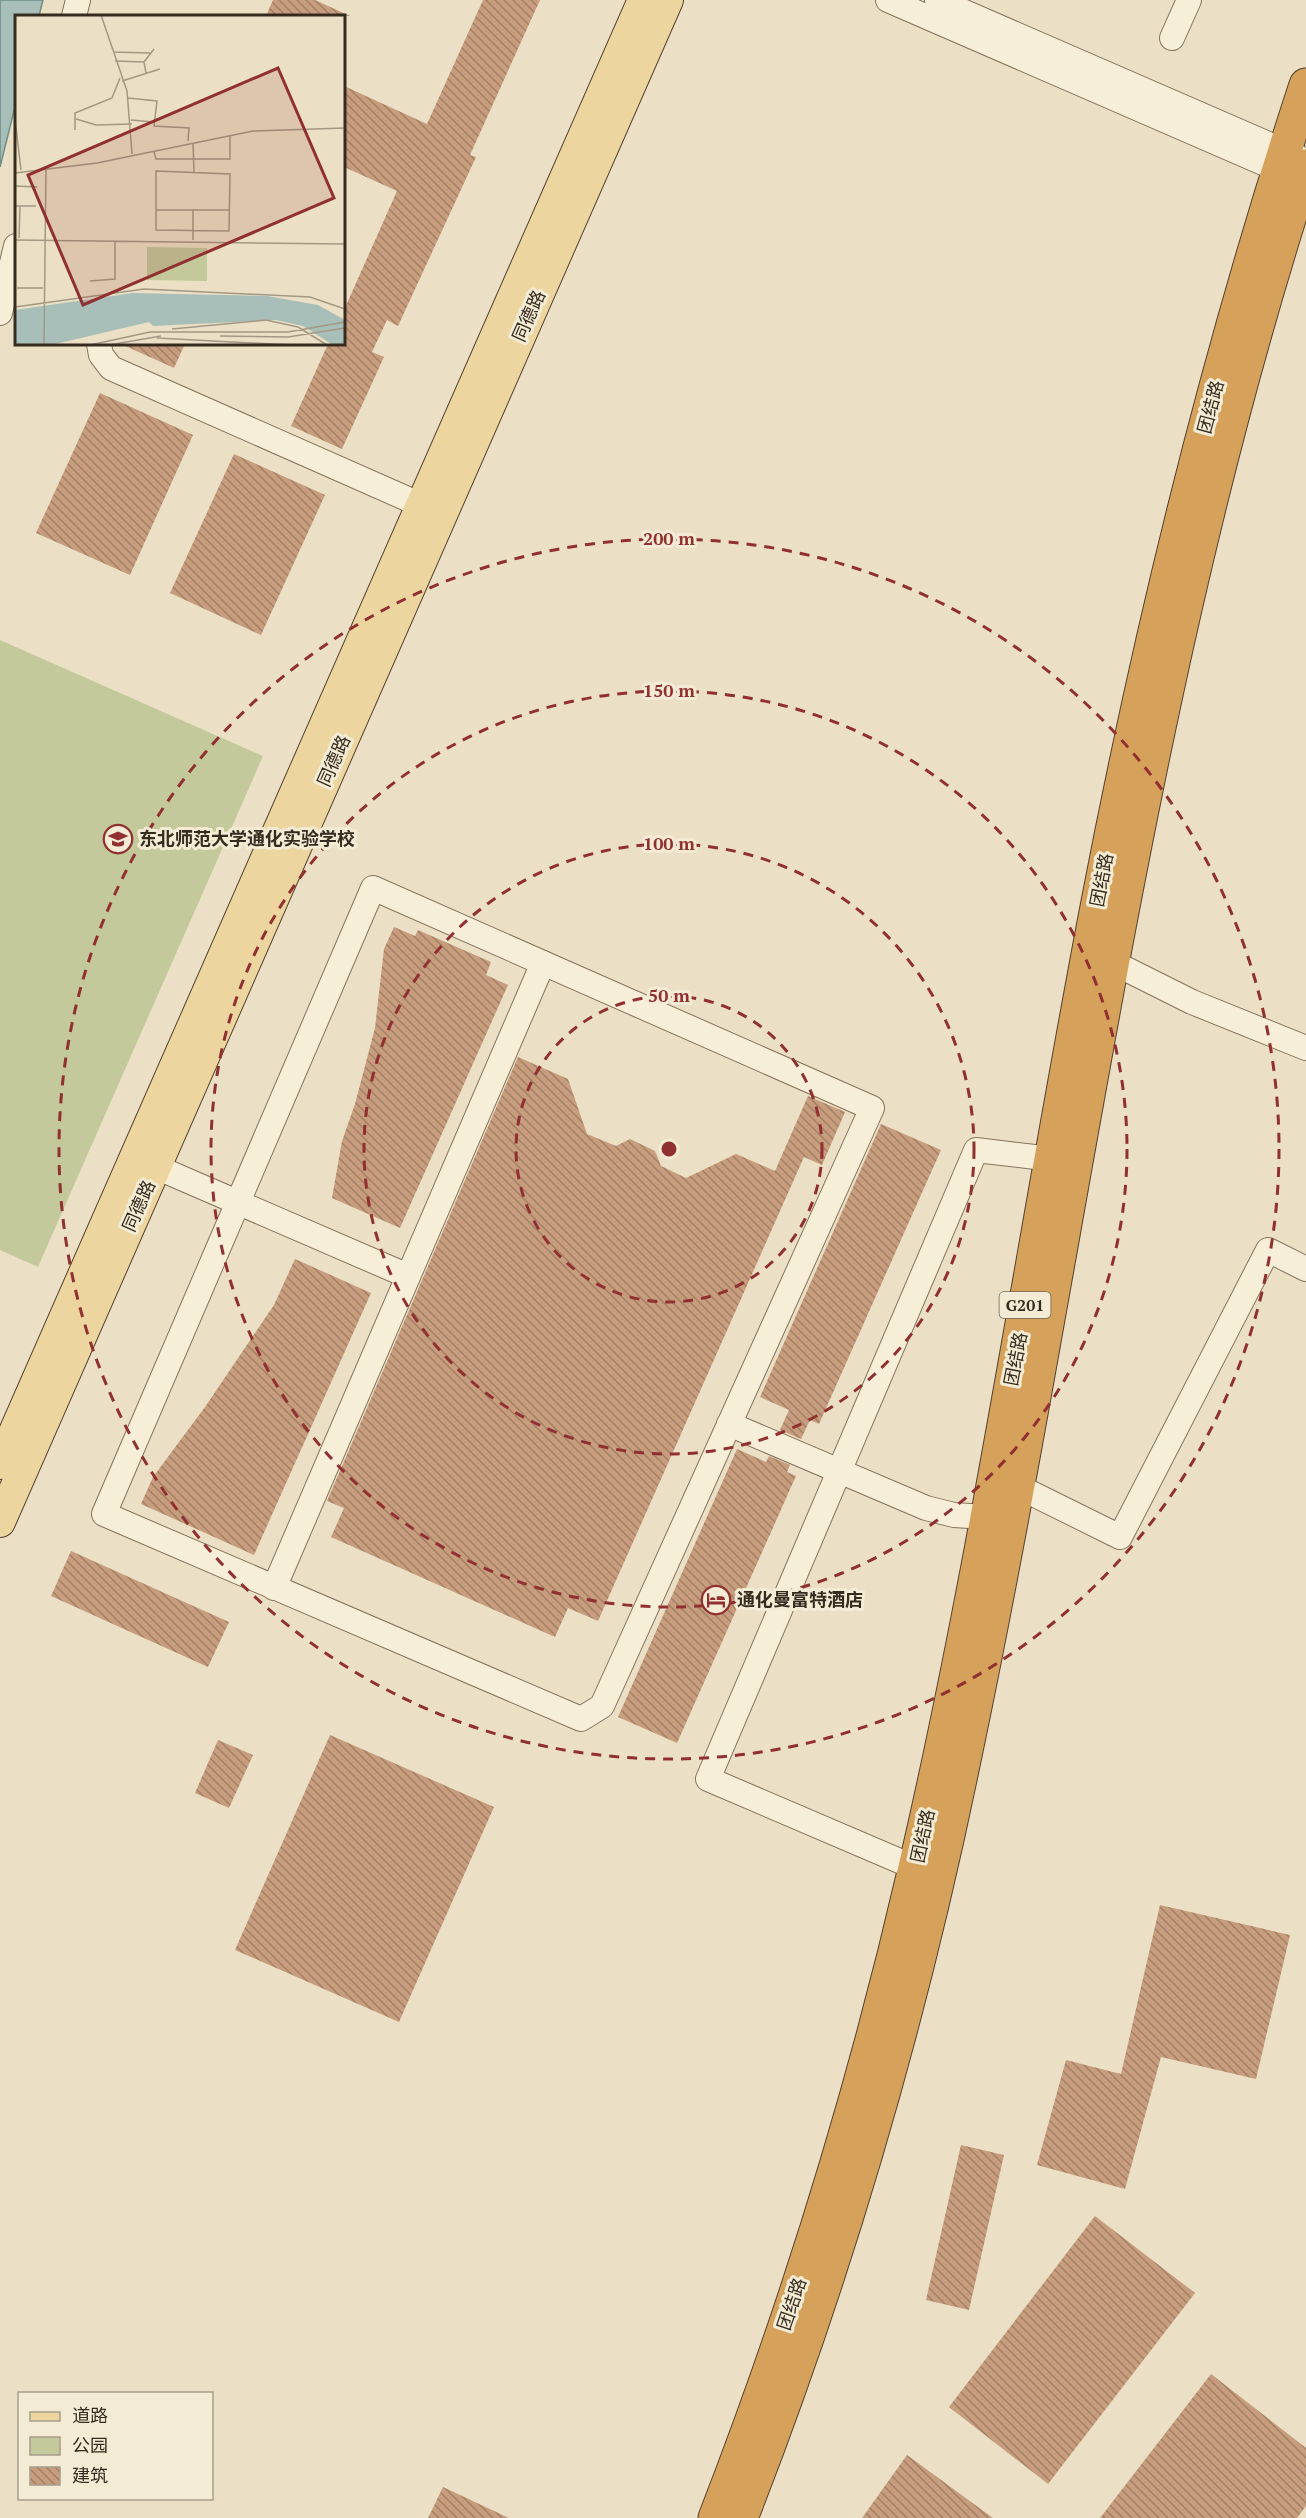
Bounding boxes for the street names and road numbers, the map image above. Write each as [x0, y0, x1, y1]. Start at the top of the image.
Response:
street label: 同德路 [506, 286, 550, 345]
street label: 团结路 [1191, 378, 1229, 436]
street label: 同德路 [311, 731, 355, 790]
street label: 团结路 [1084, 851, 1118, 909]
street label: 同德路 [116, 1176, 160, 1235]
road number: G201 [1000, 1292, 1050, 1318]
street label: 团结路 [998, 1330, 1032, 1388]
street label: 团结路 [905, 1807, 939, 1865]
street label: 团结路 [771, 2274, 811, 2333]

